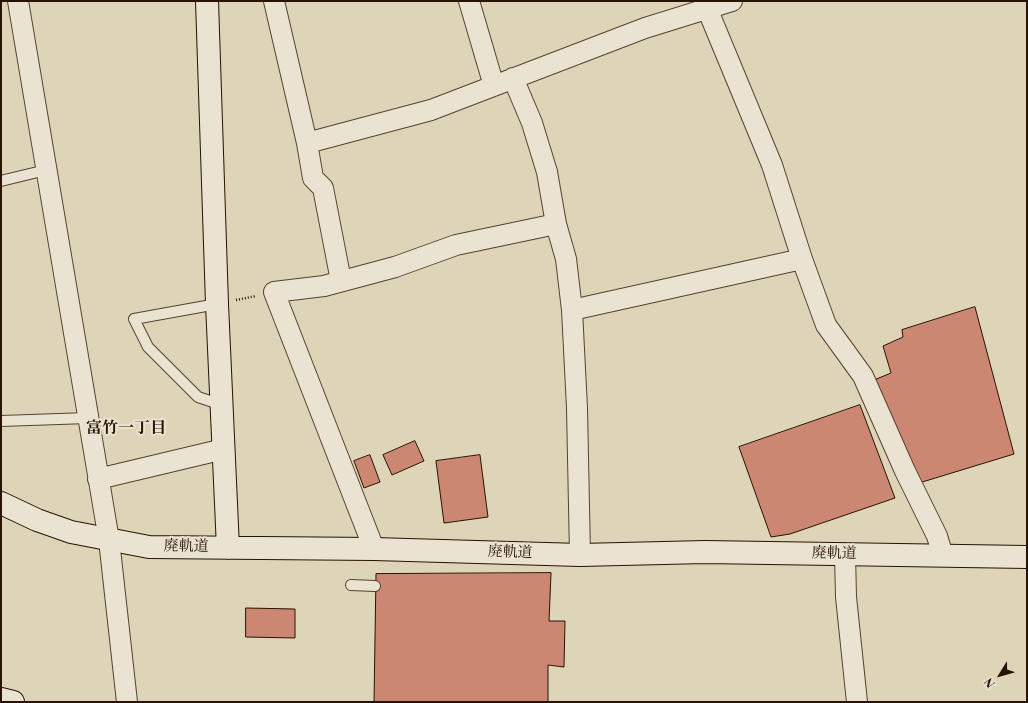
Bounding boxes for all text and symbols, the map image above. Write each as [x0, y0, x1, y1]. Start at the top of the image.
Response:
district label: 富竹一丁目 [86, 419, 166, 439]
street label: 廃軌道 [163, 538, 209, 556]
street label: 廃軌道 [487, 543, 533, 563]
street label: 廃軌道 [811, 545, 857, 563]
north arrow [980, 655, 1020, 695]
text: N [982, 675, 999, 690]

